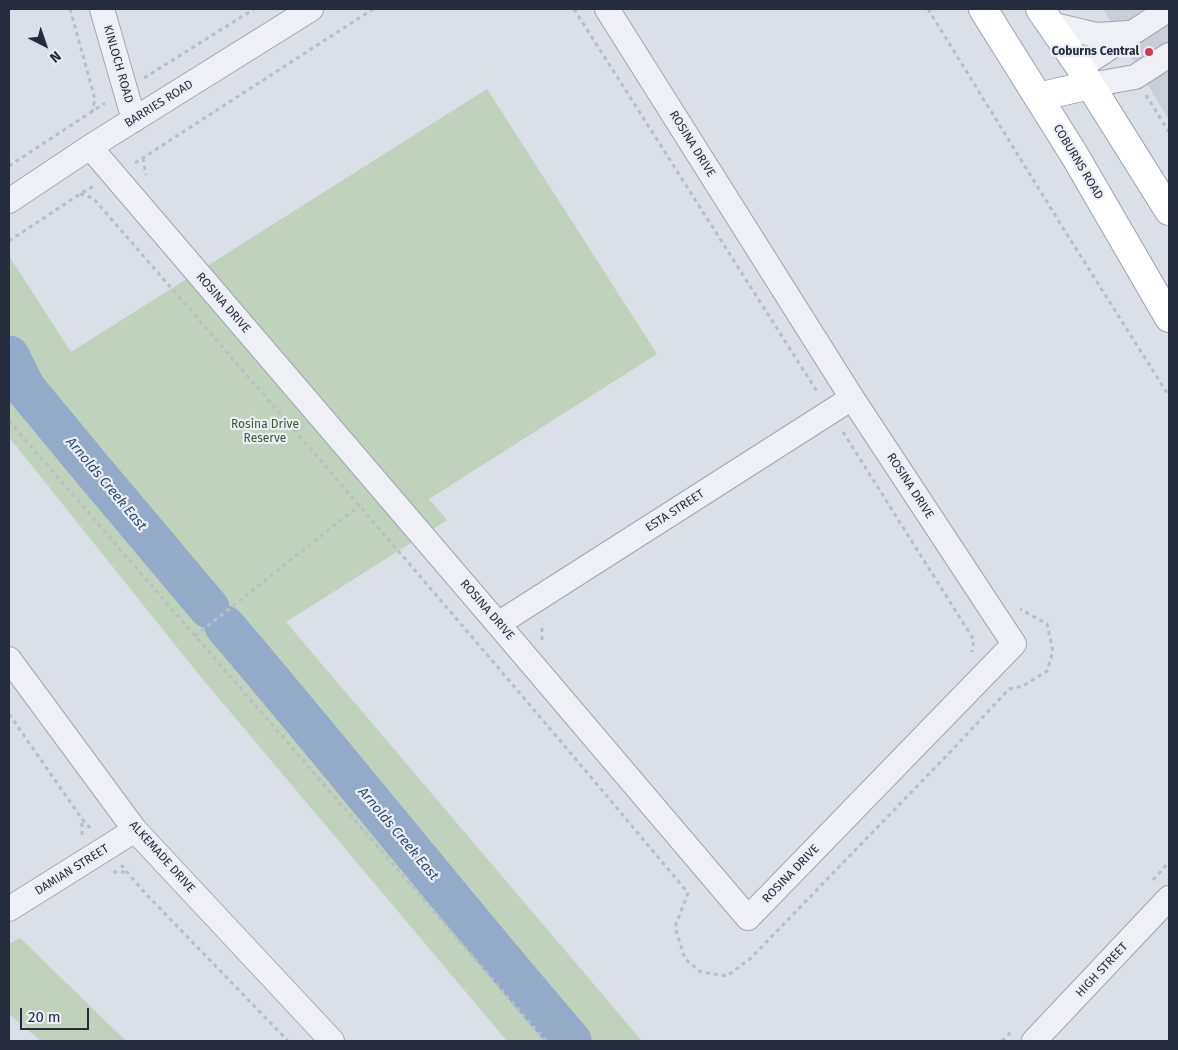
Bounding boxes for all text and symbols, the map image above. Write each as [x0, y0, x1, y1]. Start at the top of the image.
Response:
north arrow [20, 20, 70, 70]
street label: KINLOCH ROAD [100, 23, 136, 105]
place label: Coburns Central [1052, 45, 1139, 59]
marker: Coburns Central [1143, 46, 1155, 58]
text: N [46, 47, 64, 66]
street label: BARRIES ROAD [122, 77, 196, 131]
street label: ROSINA DRIVE [666, 108, 718, 180]
street label: COBURNS ROAD [1050, 122, 1106, 202]
street label: ROSINA DRIVE [193, 270, 253, 336]
park label: Rosina Drive Reserve [231, 418, 299, 446]
water label: Arnolds Creek East [62, 434, 150, 534]
street label: ROSINA DRIVE [883, 450, 937, 522]
street label: ESTA STREET [643, 487, 707, 535]
street label: ROSINA DRIVE [457, 577, 517, 643]
water label: Arnolds Creek East [354, 784, 442, 884]
street label: ALKEMADE DRIVE [126, 818, 198, 896]
street label: DAMIAN STREET [32, 842, 112, 898]
street label: ROSINA DRIVE [760, 842, 822, 906]
street label: HIGH STREET [1073, 940, 1131, 1000]
scale bar [22, 998, 91, 1030]
text: 20 m [28, 1008, 61, 1026]

